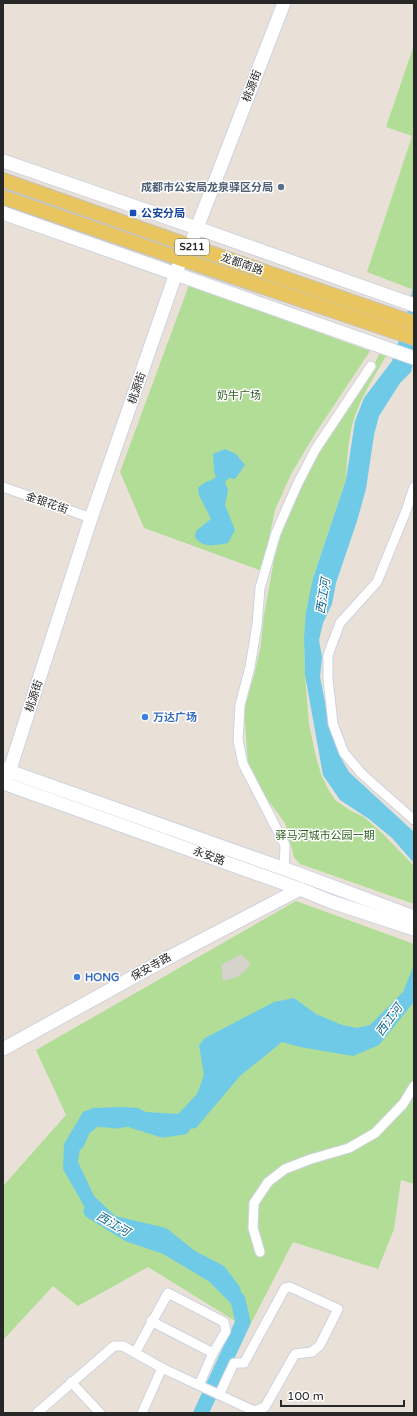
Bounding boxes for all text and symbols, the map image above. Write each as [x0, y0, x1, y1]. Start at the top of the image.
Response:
street label: 桃源街 [240, 68, 264, 104]
place label: 成都市公安局龙泉驿区分局 [141, 181, 273, 194]
marker: 成都市公安局龙泉驿区分局 [276, 182, 286, 192]
place label: 公安分局 [141, 207, 185, 220]
marker: 公安分局 [128, 208, 138, 218]
road number: S211 [175, 239, 209, 255]
street label: 龙都南路 [219, 251, 265, 277]
street label: 桃源街 [125, 370, 149, 406]
park label: 奶牛广场 [217, 389, 261, 402]
street label: 金银花街 [24, 490, 70, 516]
water label: 西江河 [313, 575, 333, 615]
street label: 桃源街 [23, 678, 45, 714]
place label: 万达广场 [153, 711, 197, 724]
marker: 万达广场 [140, 712, 150, 722]
park label: 驿马河城市公园一期 [276, 829, 375, 842]
street label: 永安路 [191, 844, 227, 868]
street label: 保安寺路 [129, 951, 173, 983]
place label: HONG [85, 971, 119, 984]
marker: HONG [72, 972, 82, 982]
water label: 西江河 [373, 1000, 406, 1039]
water label: 西江河 [94, 1209, 134, 1240]
scale bar [281, 1382, 404, 1408]
text: 100 m [287, 1389, 324, 1403]

